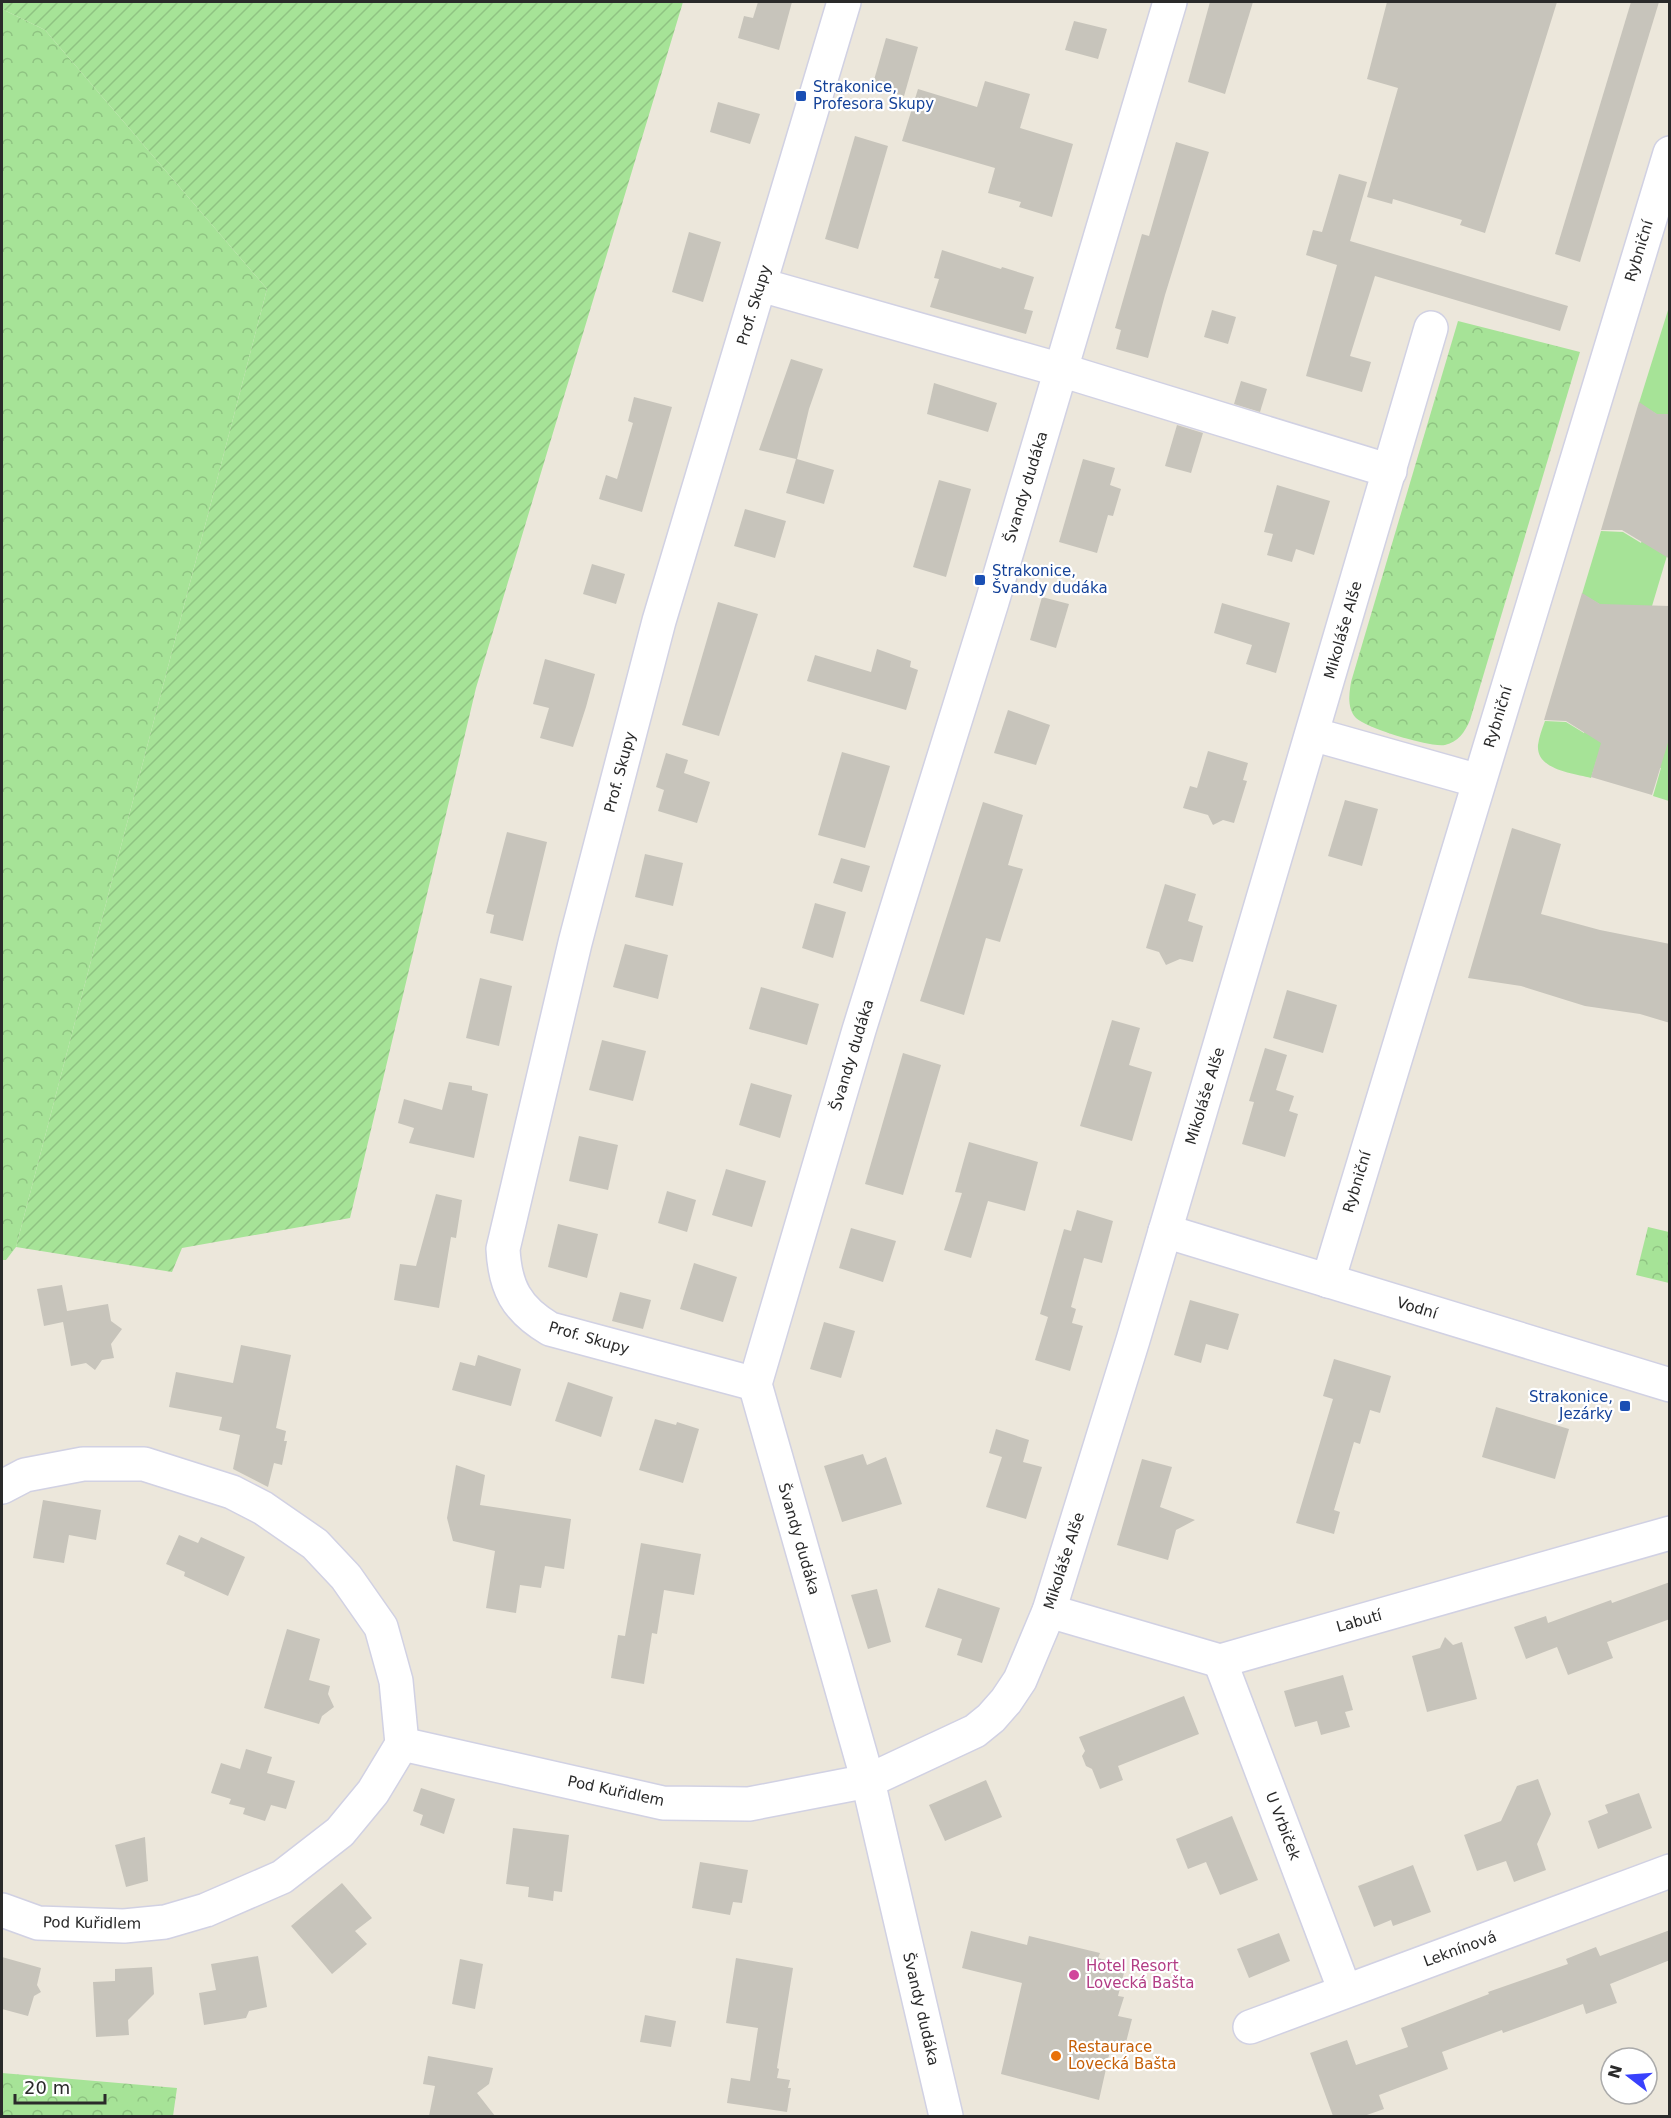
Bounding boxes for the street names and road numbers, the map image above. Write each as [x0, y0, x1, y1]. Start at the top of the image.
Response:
street label: Rybniční [1621, 217, 1657, 284]
street label: Prof. Skupy [733, 262, 775, 347]
street label: Švandy dudáka [1000, 429, 1052, 545]
street label: Mikoláše Alše [1320, 579, 1366, 681]
street label: Rybniční [1480, 683, 1516, 750]
street label: Prof. Skupy [601, 729, 639, 815]
street label: Švandy dudáka [826, 997, 878, 1113]
street label: Mikoláše Alše [1182, 1045, 1228, 1147]
street label: Rybniční [1339, 1148, 1375, 1215]
street label: Vodní [1395, 1293, 1440, 1323]
street label: Prof. Skupy [547, 1318, 632, 1358]
street label: Švandy dudáka [774, 1481, 825, 1597]
street label: Mikoláše Alše [1040, 1510, 1088, 1612]
street label: Labutí [1334, 1606, 1385, 1636]
street label: Pod Kuřidlem [566, 1772, 666, 1810]
street label: U Vrbiček [1262, 1789, 1304, 1863]
street label: Pod Kuřidlem [43, 1913, 141, 1933]
street label: Leknínová [1421, 1927, 1499, 1971]
street label: Švandy dudáka [899, 1950, 944, 2067]

